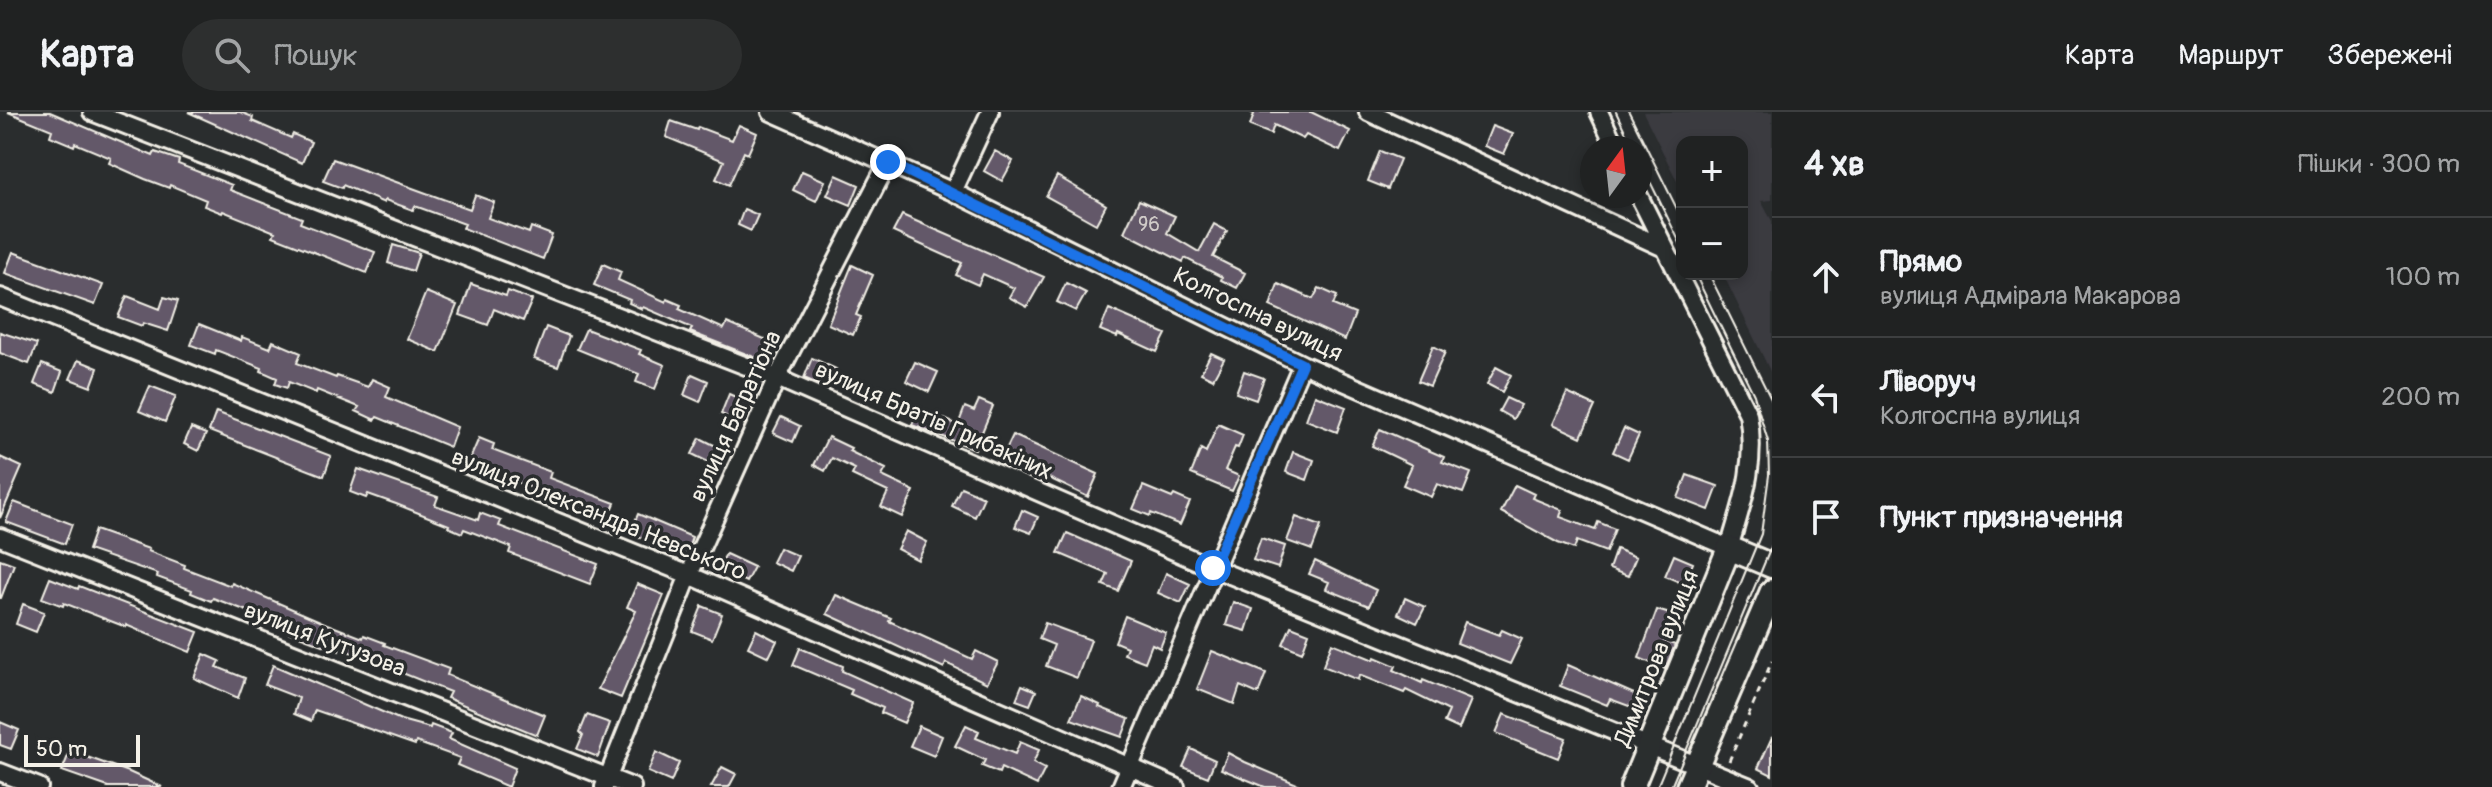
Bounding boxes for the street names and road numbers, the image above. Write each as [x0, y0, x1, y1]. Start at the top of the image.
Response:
street label: Колгоспна вулиця [1168, 261, 1347, 368]
street label: вулиця Багратіона [683, 326, 788, 506]
street label: вулиця Братів Грибакіних [811, 355, 1057, 486]
street label: вулиця Олександра Невського [447, 442, 750, 587]
street label: Димитрова вулиця [1607, 566, 1705, 752]
street label: вулиця Кутузова [240, 595, 410, 684]

